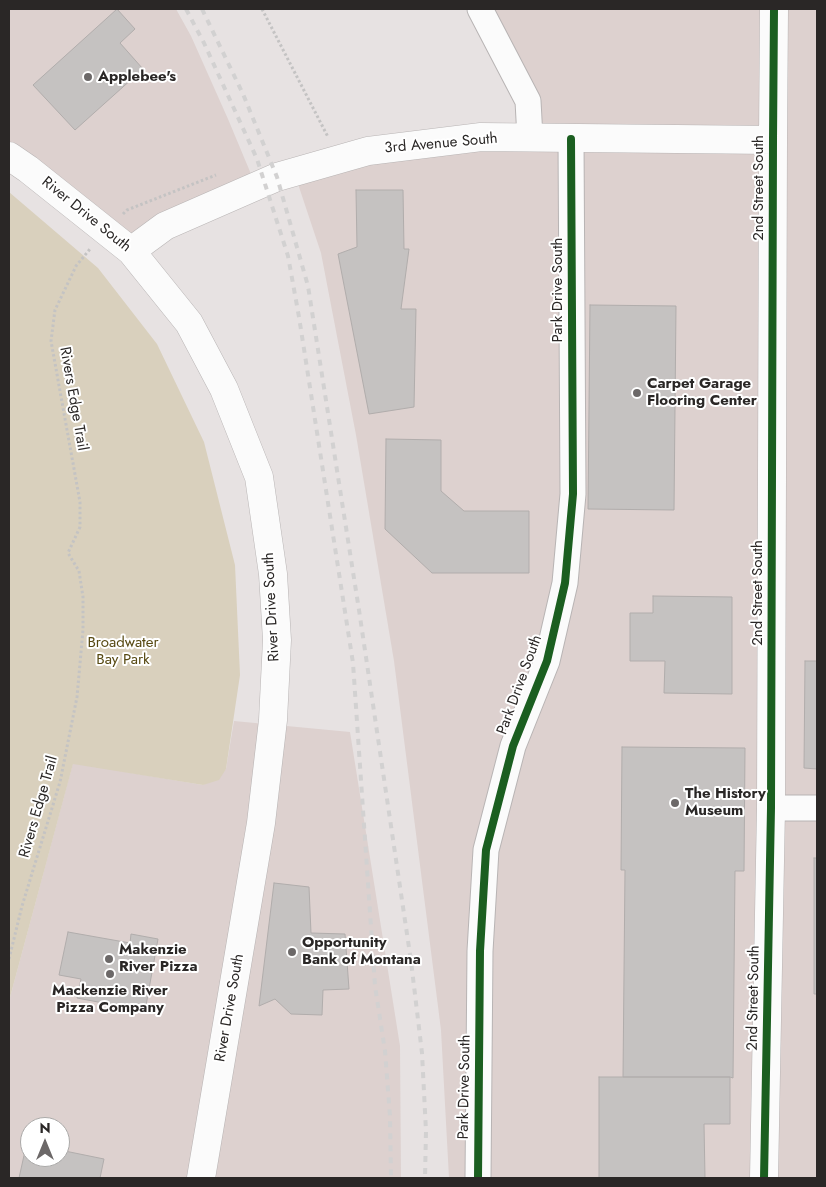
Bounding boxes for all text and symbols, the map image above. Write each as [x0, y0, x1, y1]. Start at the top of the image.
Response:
place label: Applebee's [98, 68, 176, 86]
marker: Applebee's [82, 71, 94, 83]
street label: 3rd Avenue South [384, 130, 498, 158]
street label: 2nd Street South [750, 135, 768, 241]
street label: River Drive South [38, 174, 134, 256]
street label: Park Drive South [549, 238, 567, 342]
street label: Rivers Edge Trail [55, 346, 91, 452]
place label: Carpet Garage Flooring Center [647, 375, 757, 410]
marker: Carpet Garage Flooring Center [631, 387, 643, 399]
street label: 2nd Street South [749, 540, 767, 646]
street label: River Drive South [260, 552, 284, 662]
street label: Park Drive South [494, 633, 546, 737]
park label: Broadwater Bay Park [87, 634, 159, 669]
street label: Rivers Edge Trail [16, 754, 62, 860]
place label: The History Museum [685, 785, 766, 820]
marker: The History Museum [669, 797, 681, 809]
place label: Opportunity Bank of Montana [302, 934, 421, 969]
place label: Makenzie River Pizza [119, 941, 197, 976]
street label: 2nd Street South [744, 945, 764, 1051]
marker: Opportunity Bank of Montana [286, 946, 298, 958]
street label: River Drive South [212, 952, 248, 1064]
marker: Makenzie River Pizza [103, 953, 115, 965]
marker: Mackenzie River Pizza Company [104, 968, 116, 980]
place label: Mackenzie River Pizza Company [52, 982, 168, 1017]
street label: Park Drive South [455, 1034, 475, 1140]
north arrow [20, 1117, 70, 1167]
text: N [39, 1118, 51, 1138]

